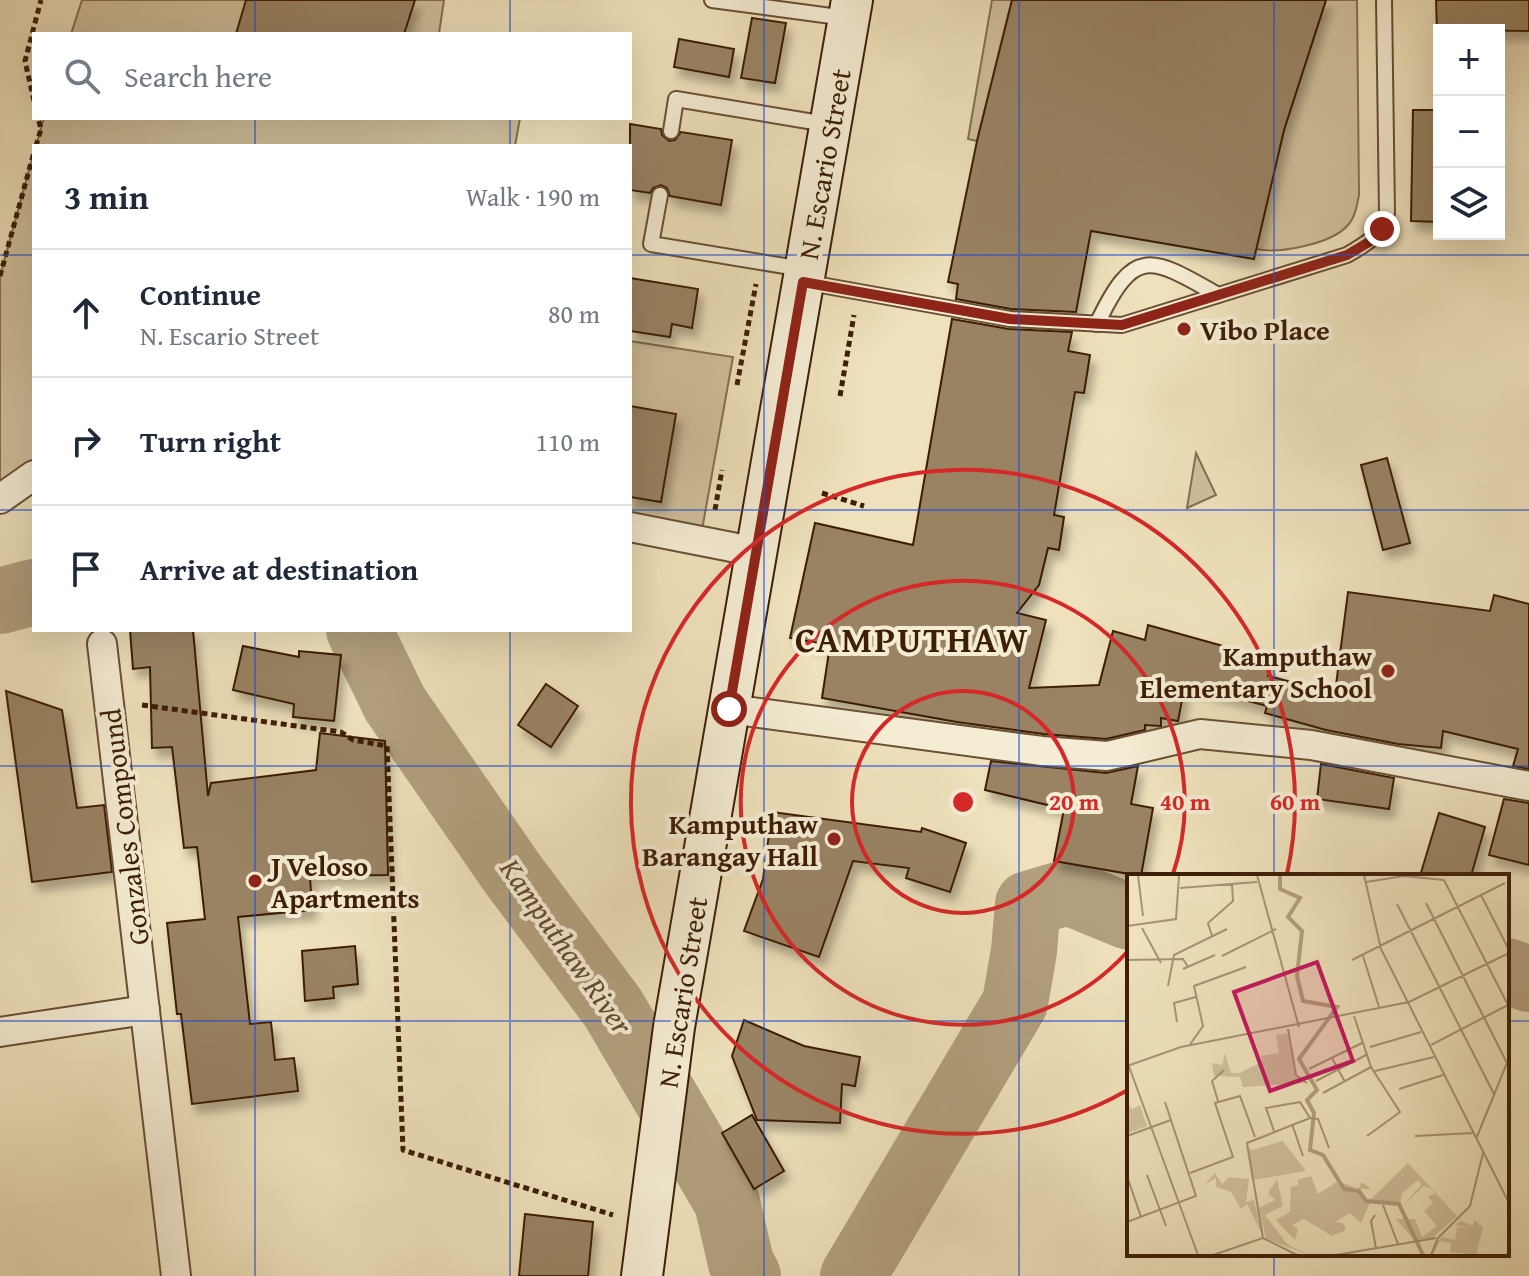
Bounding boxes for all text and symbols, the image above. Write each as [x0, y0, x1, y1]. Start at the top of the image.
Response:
map controls [1433, 24, 1505, 240]
button: + [1433, 24, 1505, 96]
search box [32, 32, 632, 120]
icon: search [60, 54, 104, 98]
text: Search here [124, 54, 272, 98]
street label: N. Escario Street [787, 65, 861, 263]
button: − [1433, 96, 1505, 168]
button: layers [1433, 168, 1505, 240]
text: 3 min [64, 172, 149, 221]
text: Walk · 190 m [466, 177, 600, 216]
route end [1364, 211, 1400, 247]
text: Continue [140, 272, 261, 316]
icon: ahead [64, 291, 108, 335]
text: 80 m [548, 294, 600, 333]
place label: Vibo Place [1200, 309, 1330, 350]
text: N. Escario Street [140, 316, 319, 355]
marker: Vibo Place [1175, 320, 1193, 338]
icon: right [64, 419, 108, 463]
text: Turn right [140, 419, 281, 463]
text: 110 m [535, 422, 600, 461]
icon: arrive [64, 547, 108, 591]
text: Arrive at destination [140, 547, 418, 591]
district label: CAMPUTHAW [795, 612, 1029, 665]
place label: Kamputhaw Elementary School [1140, 635, 1373, 708]
marker: Kamputhaw Elementary School [1379, 662, 1397, 680]
route start [711, 691, 747, 727]
street label: Gonzales Compound [89, 706, 159, 948]
text: 20 m [1049, 784, 1100, 819]
text: 40 m [1160, 784, 1211, 819]
text: 60 m [1270, 784, 1321, 819]
centre of rings [949, 788, 977, 816]
place label: Kamputhaw Barangay Hall [642, 803, 819, 876]
marker: Kamputhaw Barangay Hall [825, 830, 843, 848]
place label: J Veloso Apartments [267, 845, 420, 918]
water label: Kamputhaw River [489, 848, 645, 1044]
marker: J Veloso Apartments [246, 872, 264, 890]
inset map [1127, 874, 1509, 1256]
street label: N. Escario Street [647, 893, 717, 1090]

